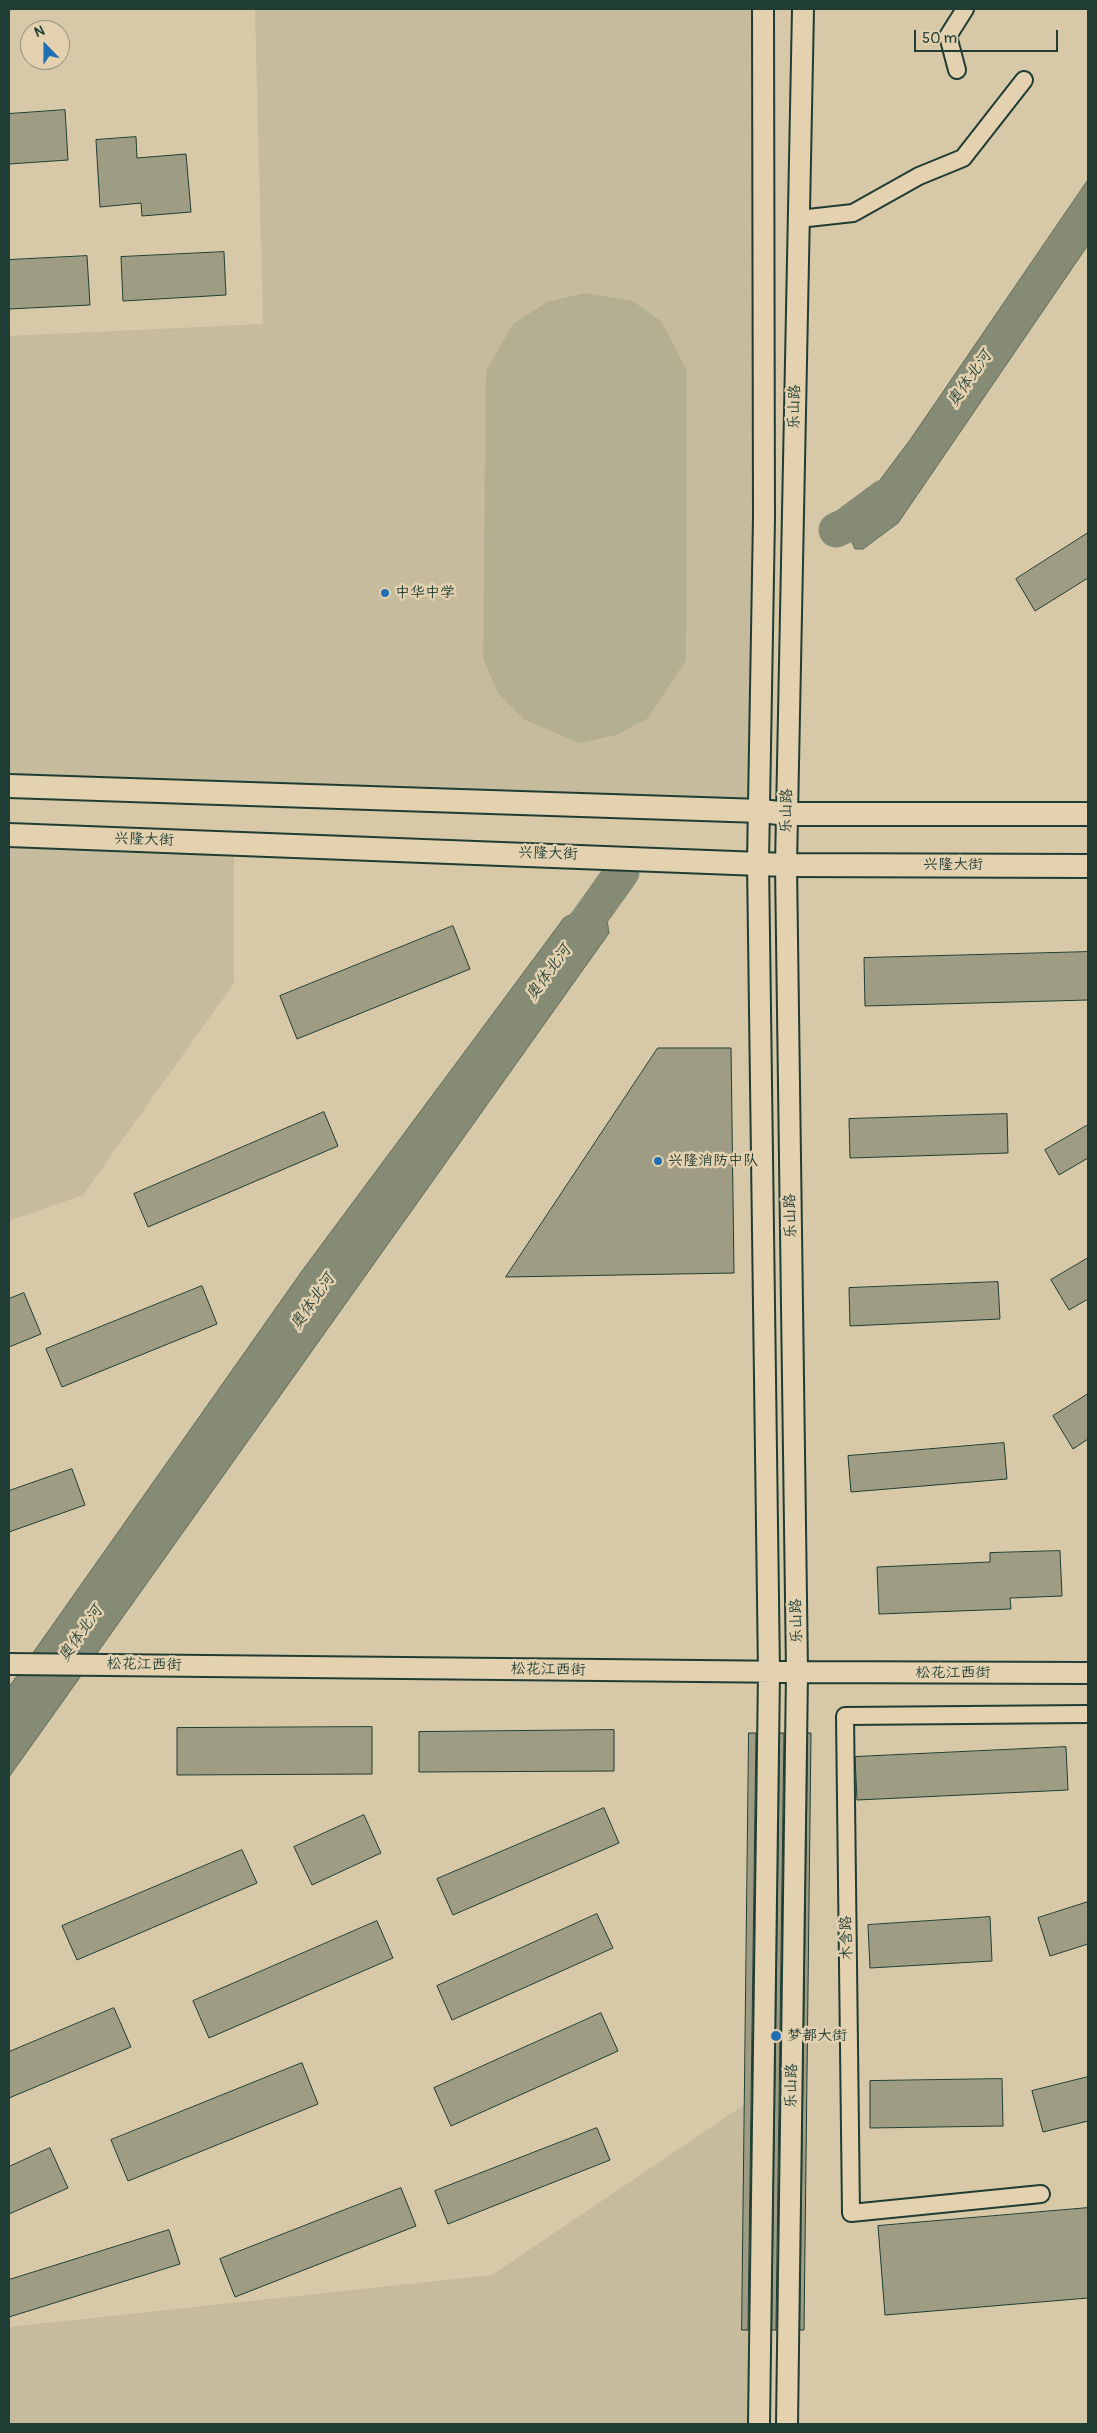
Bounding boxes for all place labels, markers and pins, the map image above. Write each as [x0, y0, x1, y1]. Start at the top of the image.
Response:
place label: 中华中学 [395, 584, 455, 602]
marker: 中华中学 [379, 587, 391, 599]
place label: 兴隆消防中队 [668, 1152, 758, 1170]
marker: 兴隆消防中队 [652, 1155, 664, 1167]
place label: 梦都大街 [787, 2027, 847, 2045]
marker: 梦都大街 [769, 2029, 783, 2043]

